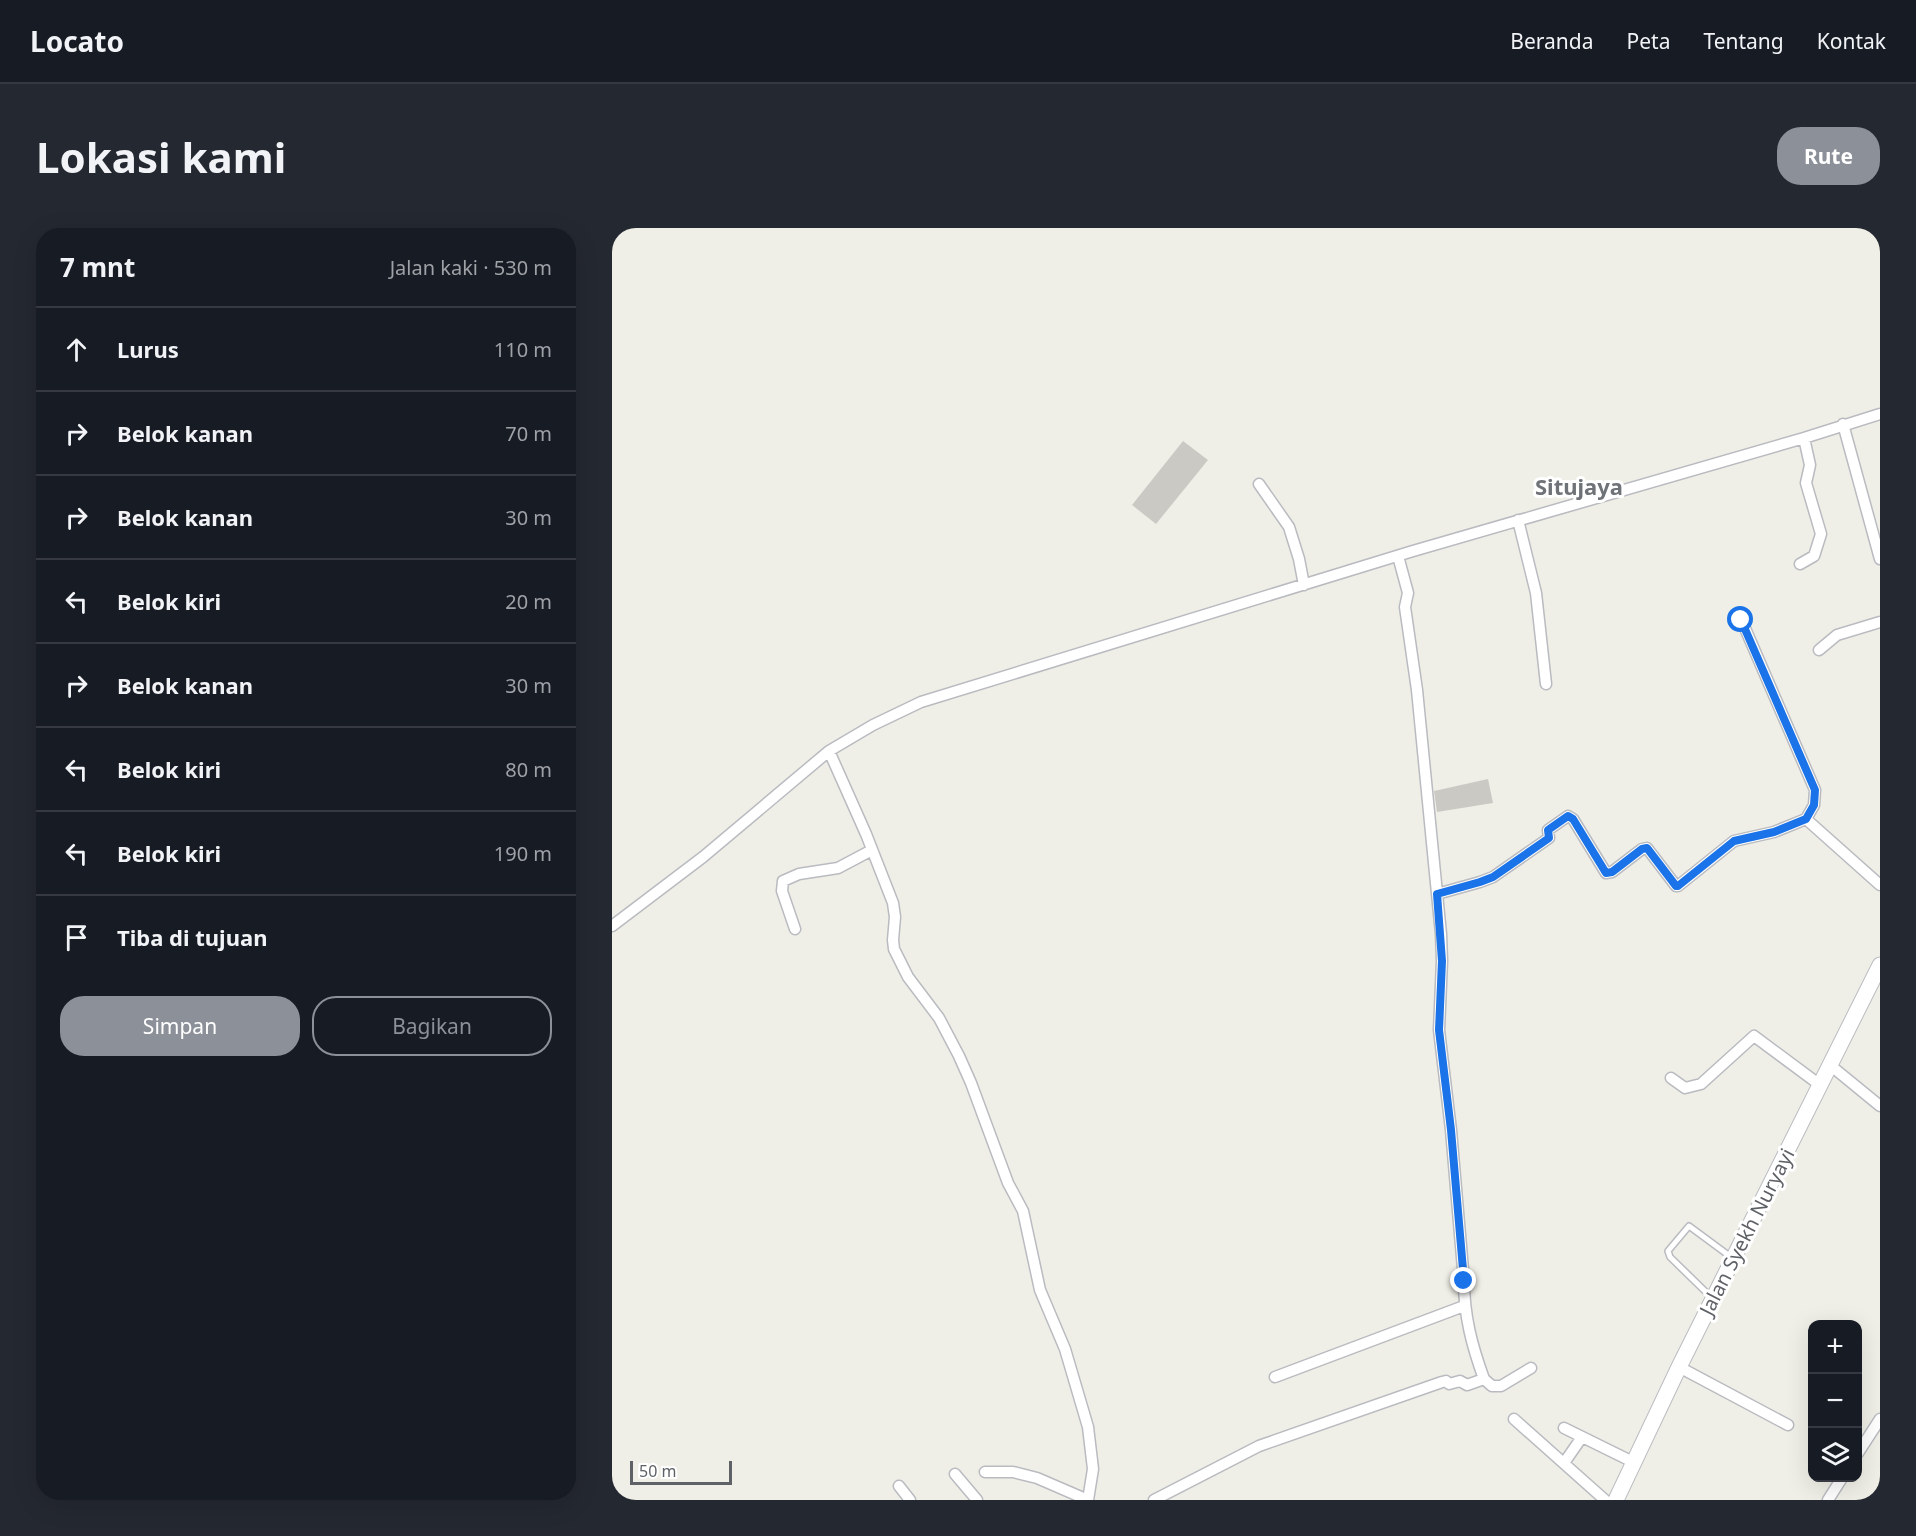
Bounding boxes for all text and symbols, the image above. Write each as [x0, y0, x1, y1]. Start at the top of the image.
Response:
text: Locato [30, 22, 124, 60]
text: Beranda [1510, 27, 1594, 55]
text: Peta [1627, 27, 1670, 55]
text: Tentang [1703, 27, 1784, 55]
text: Kontak [1817, 27, 1886, 55]
button: Rute [1777, 127, 1880, 185]
text: Lokasi kami [36, 128, 286, 185]
text: 7 mnt [60, 249, 135, 285]
text: Jalan kaki · 530 m [390, 254, 552, 281]
icon: ahead [60, 333, 93, 366]
text: Lurus [117, 334, 179, 364]
text: 110 m [494, 336, 552, 363]
icon: right [60, 417, 93, 450]
text: Belok kanan [117, 418, 253, 448]
text: 70 m [505, 420, 552, 447]
district label: Situjaya [1535, 471, 1623, 501]
icon: right [60, 501, 93, 534]
text: Belok kanan [117, 502, 253, 532]
text: 30 m [505, 504, 552, 531]
icon: left [60, 585, 93, 618]
text: Belok kiri [117, 586, 221, 616]
text: 20 m [505, 588, 552, 615]
route start [1727, 606, 1753, 632]
icon: right [60, 669, 93, 702]
text: Belok kanan [117, 670, 253, 700]
text: 30 m [505, 672, 552, 699]
icon: left [60, 753, 93, 786]
text: Belok kiri [117, 754, 221, 784]
text: 80 m [505, 756, 552, 783]
icon: left [60, 837, 93, 870]
text: Belok kiri [117, 838, 221, 868]
text: 190 m [494, 840, 552, 867]
icon: arrive [60, 921, 93, 954]
text: Tiba di tujuan [117, 922, 267, 952]
button: Simpan [60, 996, 300, 1056]
button: Bagikan [312, 996, 552, 1056]
street label: Jalan Syekh Nuryayi [1692, 1144, 1800, 1322]
route end [1450, 1267, 1476, 1293]
map controls [1808, 1320, 1862, 1482]
button: + [1808, 1320, 1862, 1374]
button: − [1808, 1374, 1862, 1428]
button: layers [1808, 1428, 1862, 1482]
scale bar [630, 1458, 732, 1486]
text: 50 m [639, 1460, 676, 1482]

